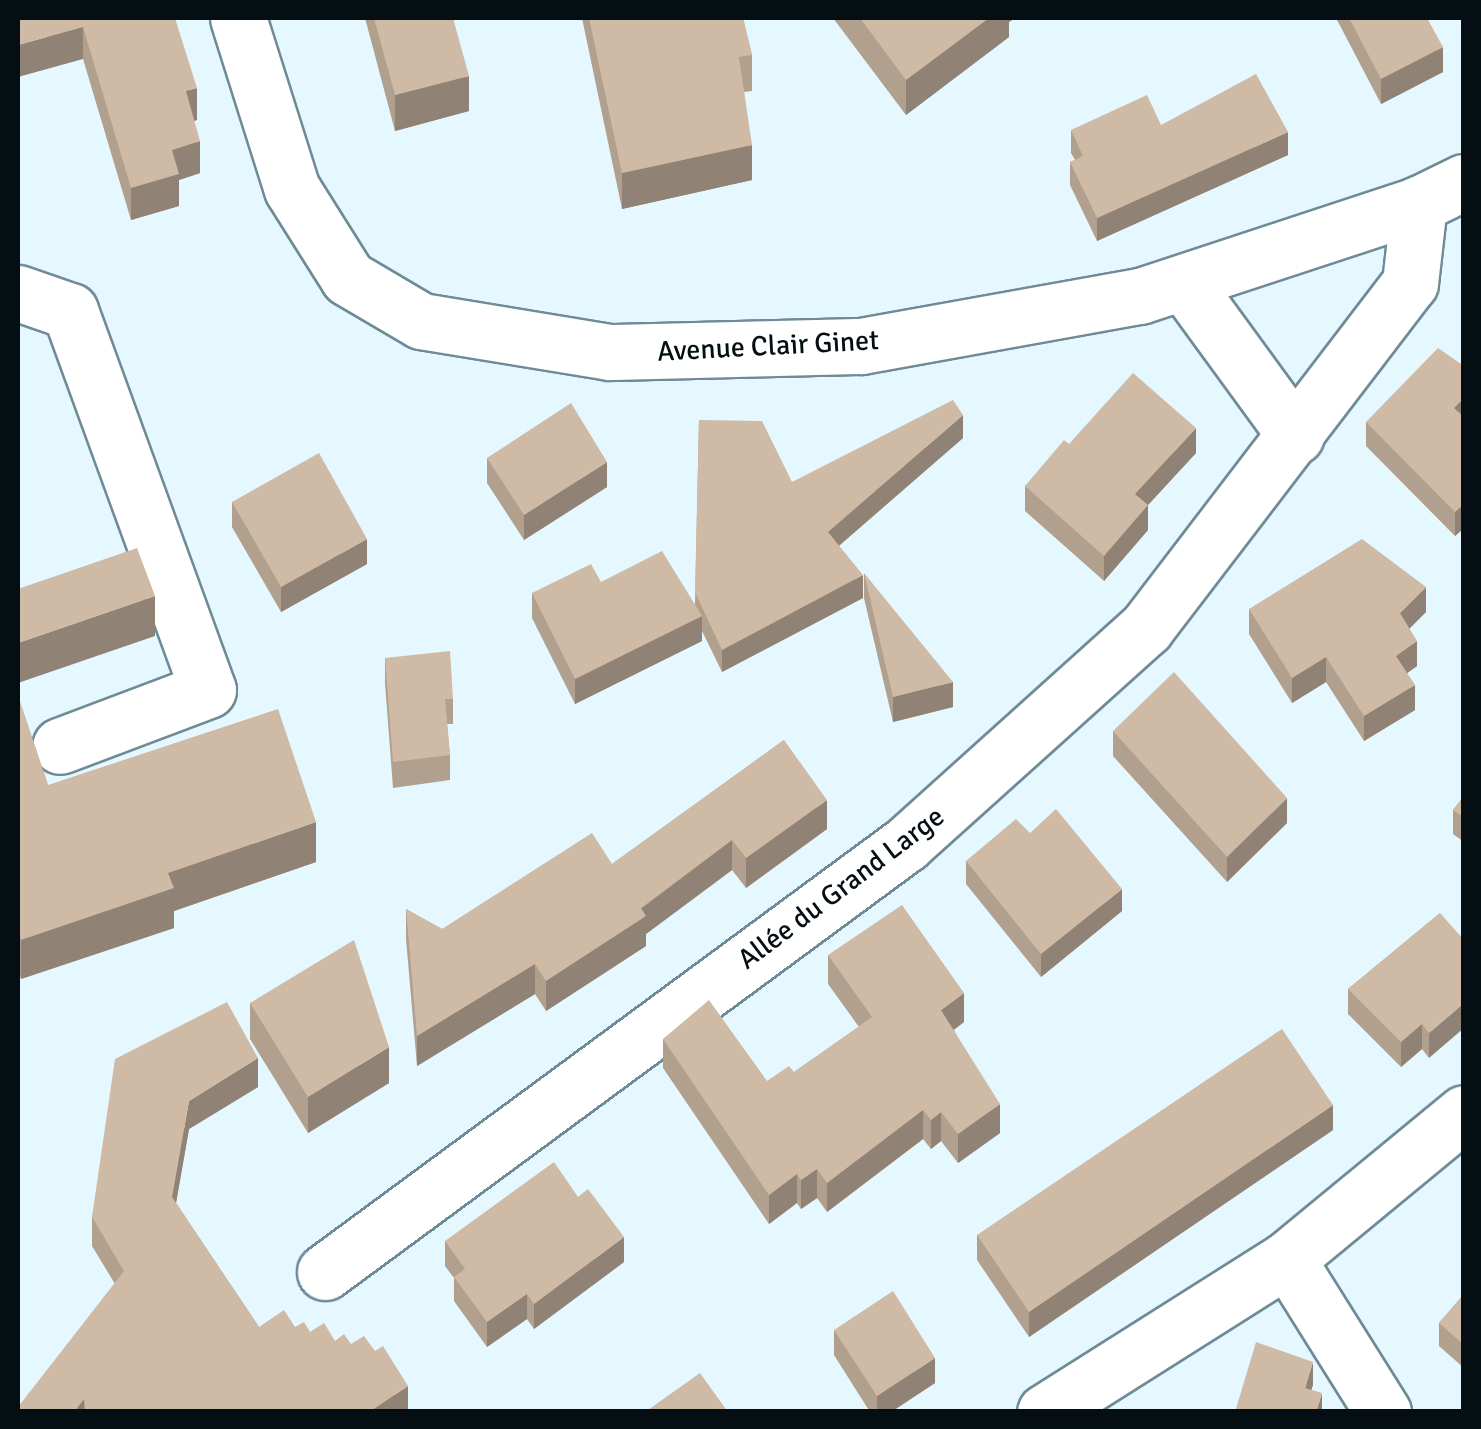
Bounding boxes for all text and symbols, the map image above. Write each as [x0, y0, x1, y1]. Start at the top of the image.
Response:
street label: Avenue Clair Ginet [656, 323, 880, 369]
street label: Allée du Grand Large [731, 800, 951, 976]

